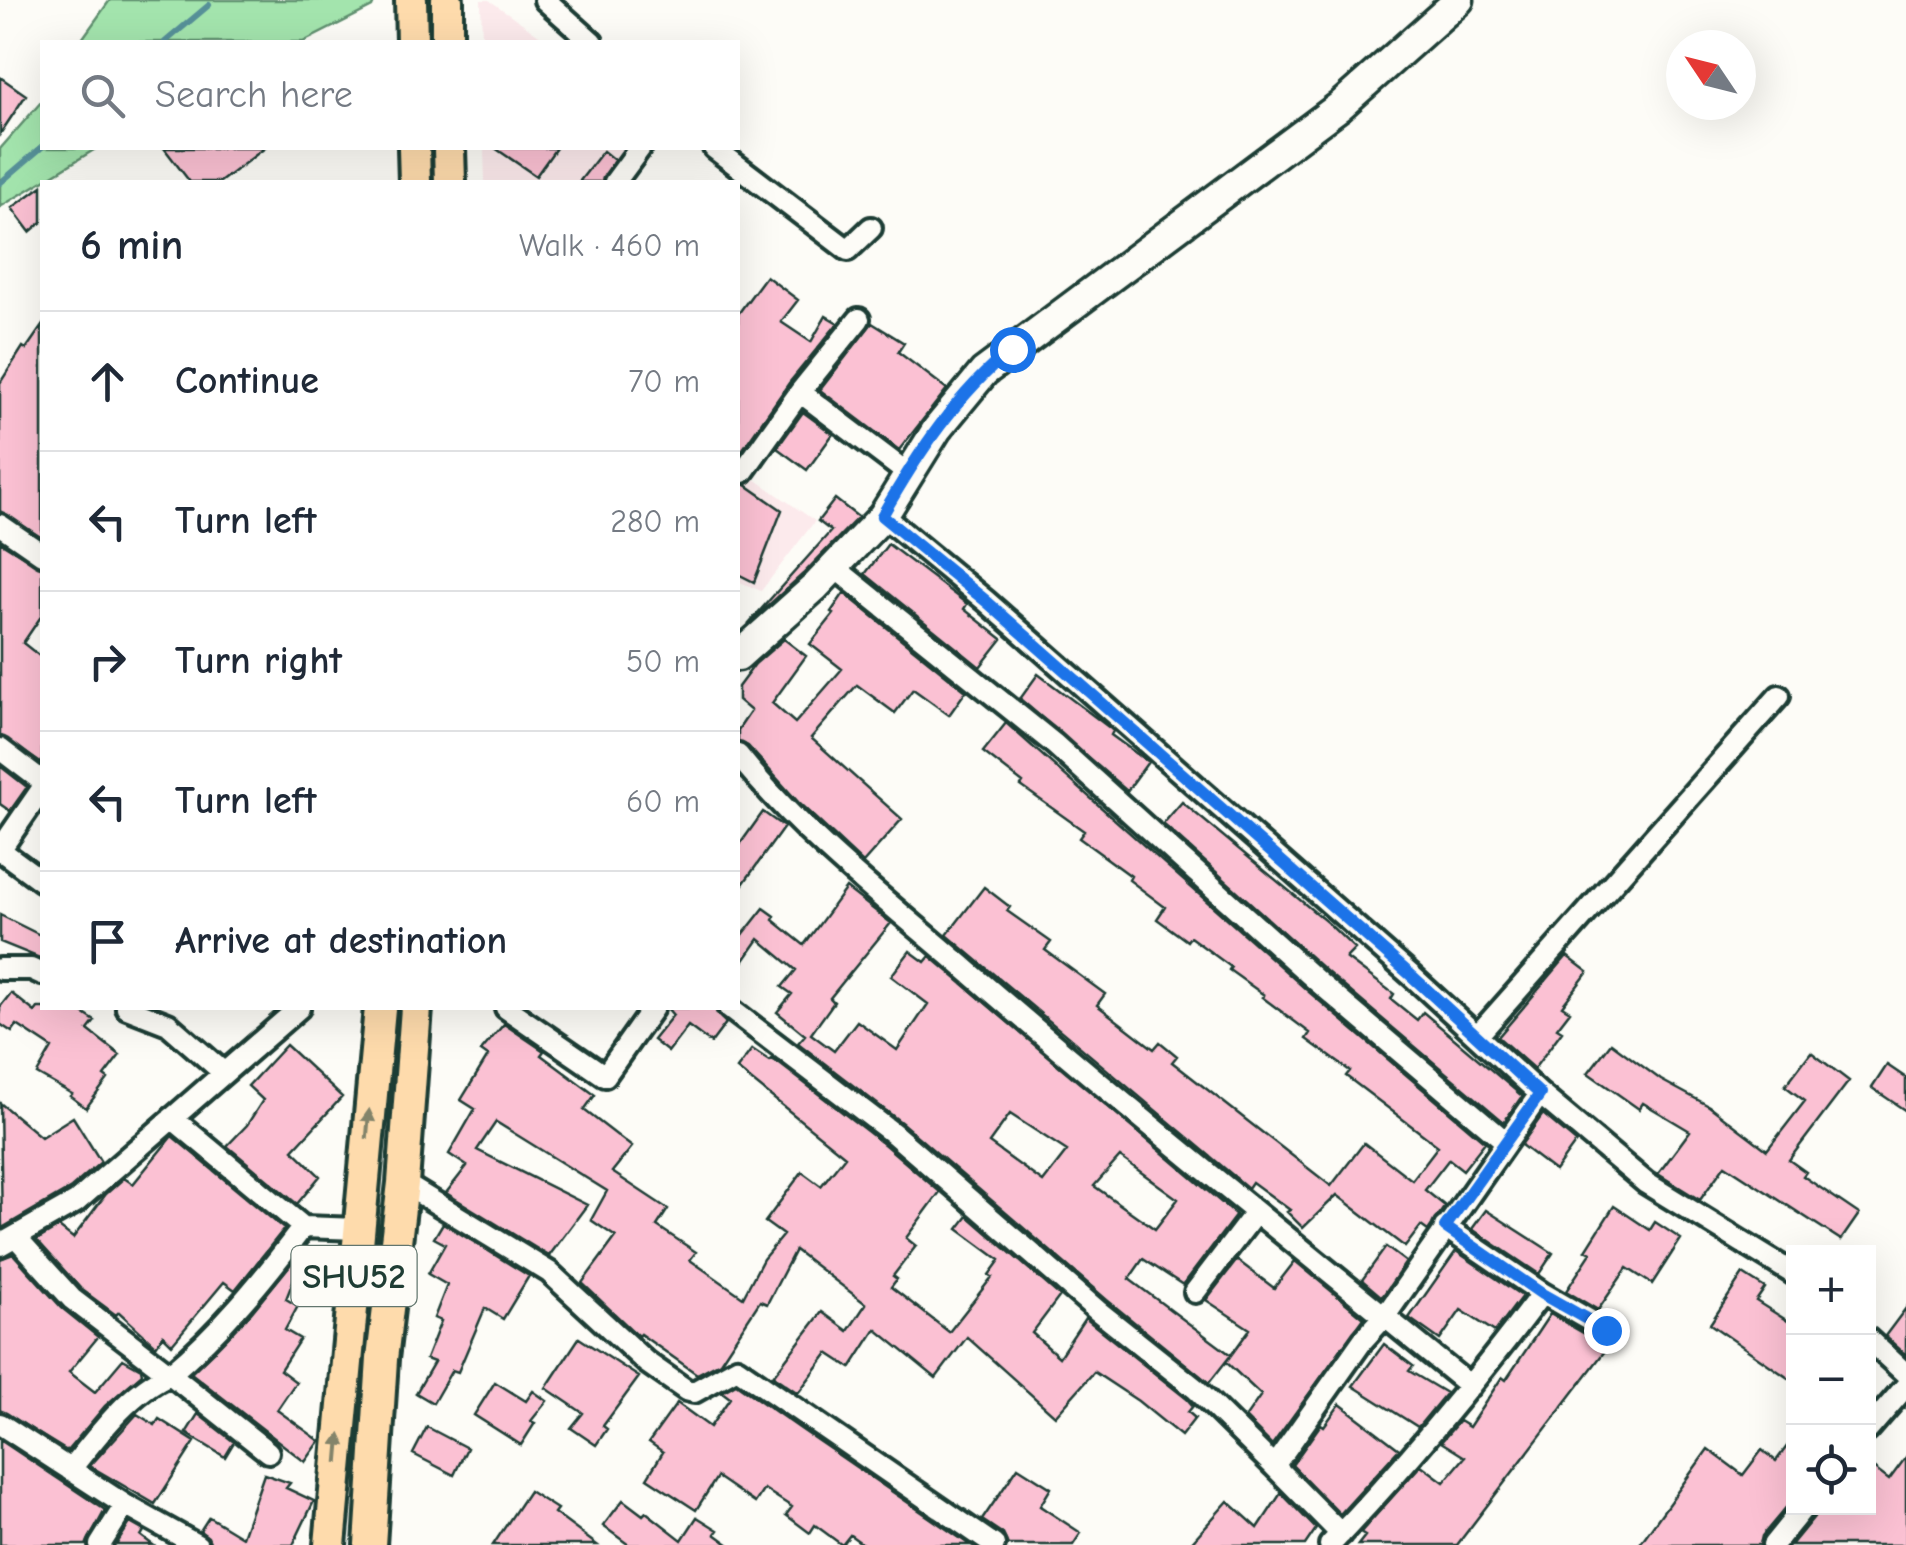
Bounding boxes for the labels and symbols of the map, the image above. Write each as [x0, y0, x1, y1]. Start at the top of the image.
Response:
north arrow [1666, 30, 1756, 120]
route start [990, 327, 1036, 373]
one-way arrow [361, 1108, 377, 1140]
road number: SHU52 [292, 1246, 416, 1306]
route end [1584, 1308, 1630, 1354]
one-way arrow [331, 1431, 347, 1463]

